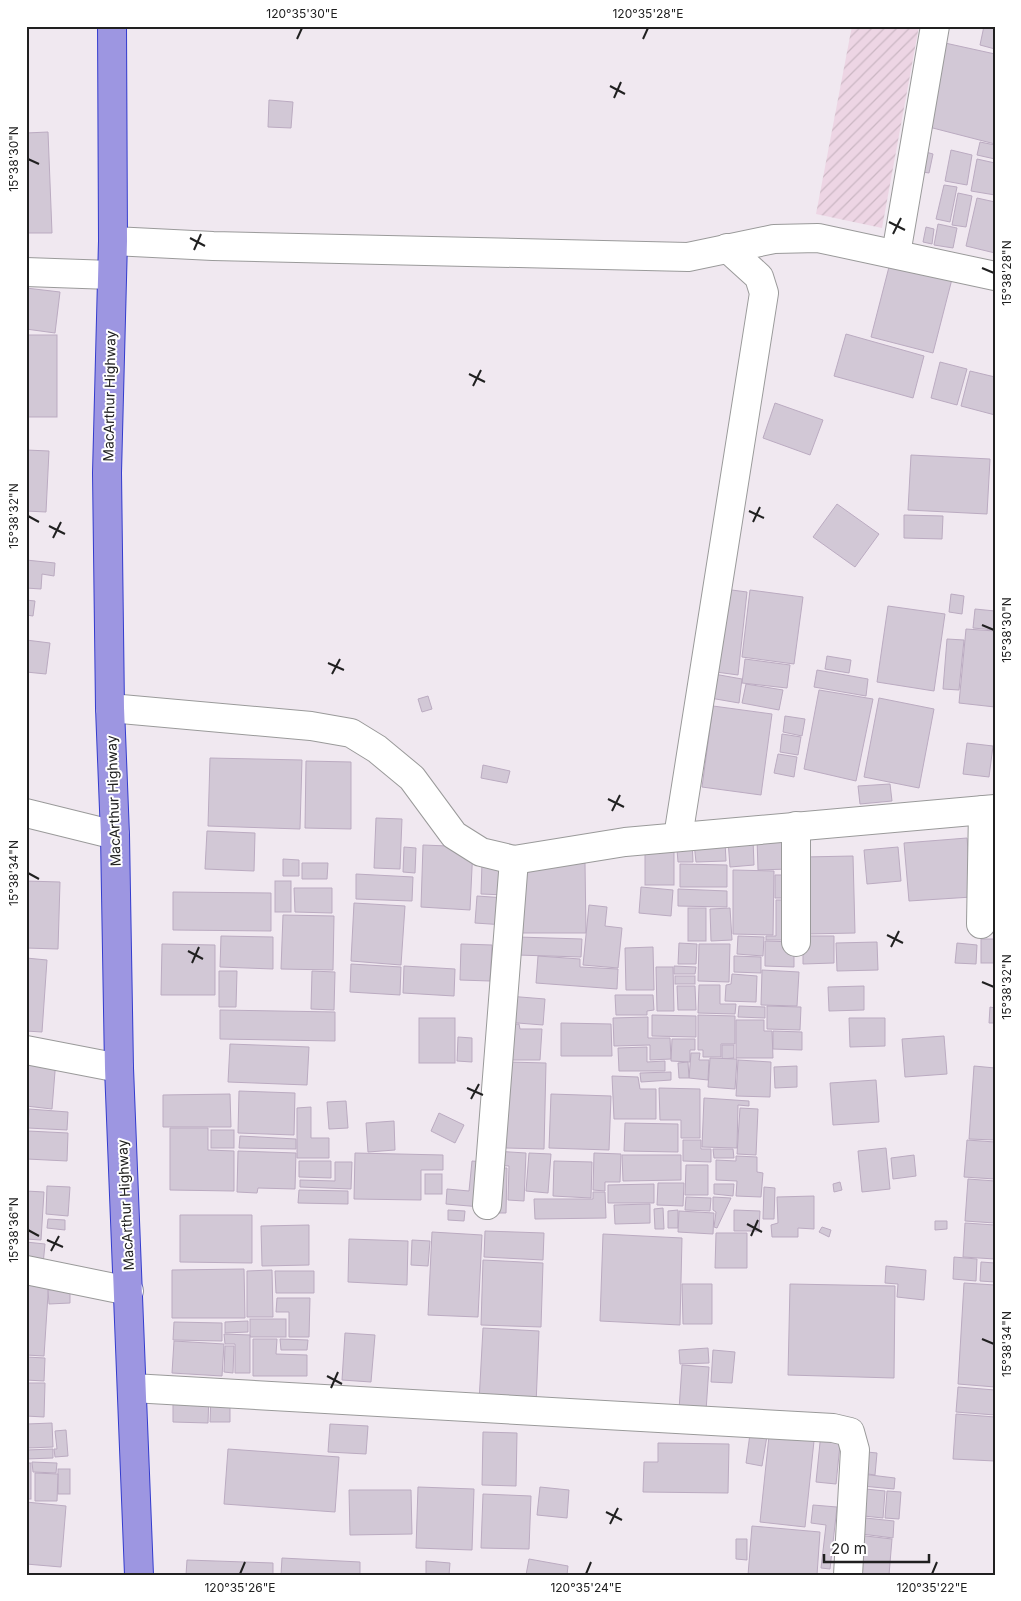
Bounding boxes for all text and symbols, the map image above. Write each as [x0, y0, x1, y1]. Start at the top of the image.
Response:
text: 120°35'30"E [266, 6, 338, 21]
text: 120°35'28"E [612, 6, 684, 21]
text: 15°38'30"N [6, 126, 21, 192]
text: 15°38'28"N [999, 240, 1014, 306]
street label: MacArthur Highway [99, 330, 119, 462]
text: 15°38'32"N [6, 483, 21, 549]
text: 15°38'30"N [999, 597, 1014, 663]
street label: MacArthur Highway [102, 735, 124, 867]
text: 15°38'34"N [6, 840, 21, 906]
text: 15°38'32"N [999, 954, 1014, 1020]
street label: MacArthur Highway [113, 1139, 137, 1271]
text: 15°38'36"N [6, 1197, 21, 1263]
text: 15°38'34"N [999, 1311, 1014, 1377]
scale bar [824, 1531, 928, 1563]
text: 20 m [831, 1539, 867, 1558]
text: 120°35'26"E [204, 1580, 276, 1595]
text: 120°35'24"E [550, 1580, 622, 1595]
text: 120°35'22"E [897, 1580, 967, 1595]

